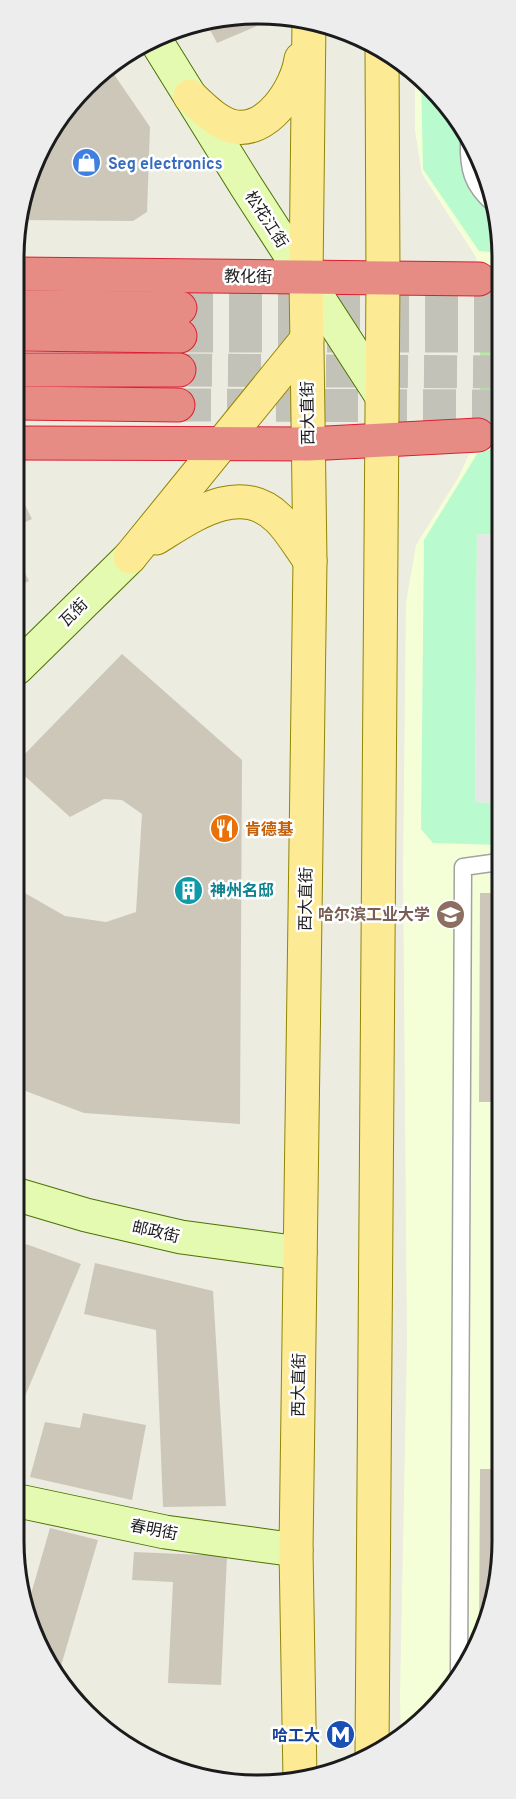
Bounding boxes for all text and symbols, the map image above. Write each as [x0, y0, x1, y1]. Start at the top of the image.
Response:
shop icon: Seg electronics [71, 147, 103, 179]
place label: Seg electronics [108, 155, 223, 175]
street label: 松花江街 [240, 188, 291, 252]
street label: 教化街 [224, 268, 272, 288]
street label: 西大直街 [298, 381, 320, 445]
street label: 瓦街 [56, 595, 93, 632]
restaurant icon: 肯德基 [208, 813, 240, 845]
place label: 肯德基 [245, 820, 294, 841]
street label: 西大直街 [296, 867, 318, 931]
building icon: 神州名邸 [173, 874, 205, 906]
place label: 神州名邸 [210, 881, 274, 902]
school or university icon: 哈尔滨工业大学 [435, 898, 467, 930]
place label: 哈尔滨工业大学 [318, 906, 430, 926]
street label: 邮政街 [130, 1218, 181, 1248]
street label: 西大直街 [289, 1353, 311, 1417]
street label: 春明街 [128, 1517, 179, 1545]
metro station icon: 哈工大 [325, 1719, 357, 1751]
place label: 哈工大 [272, 1727, 320, 1747]

